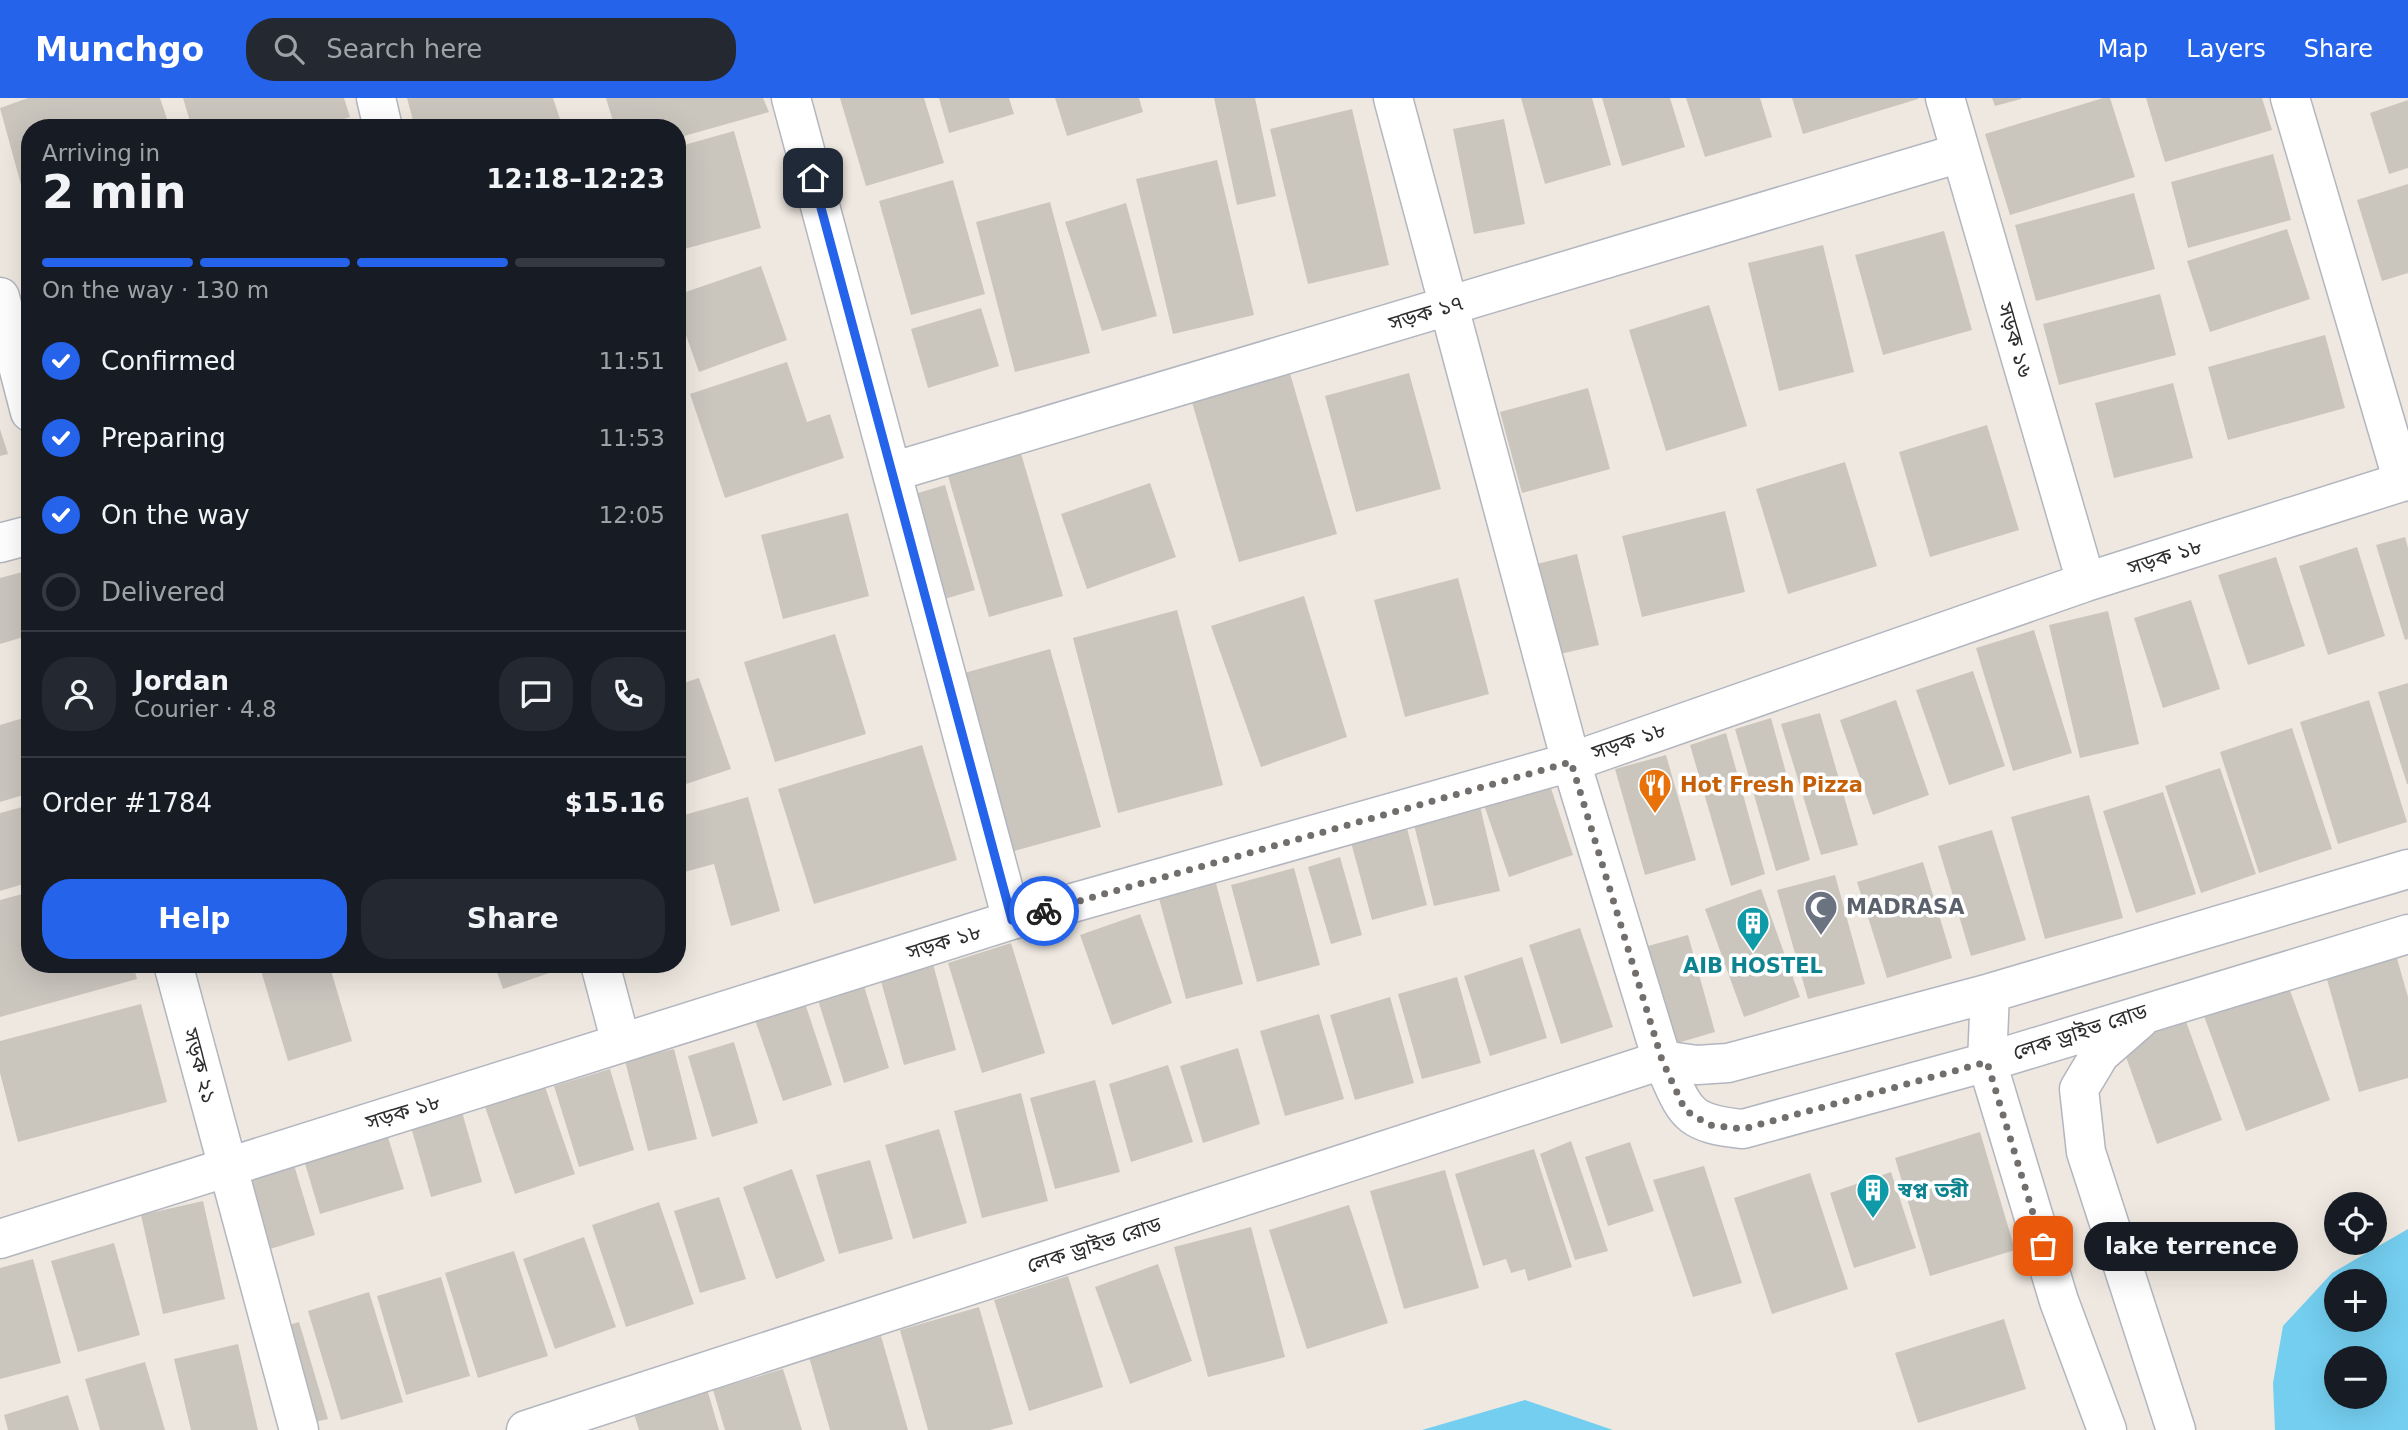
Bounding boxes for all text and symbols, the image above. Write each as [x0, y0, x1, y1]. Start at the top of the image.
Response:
search box [246, 18, 736, 81]
text: Munchgo [35, 30, 204, 69]
icon: search [270, 30, 308, 68]
text: Search here [326, 34, 482, 64]
text: Map [2098, 35, 2148, 63]
text: Layers [2186, 35, 2266, 63]
text: Share [2304, 35, 2373, 63]
text: Arriving in [42, 140, 160, 166]
pin [783, 148, 843, 208]
icon: home [794, 159, 832, 197]
text: 12:18–12:23 [486, 164, 665, 194]
text: 2 min [42, 165, 186, 219]
text: On the way · 130 m [42, 277, 269, 303]
street label: সড়ক ১৭ [1385, 290, 1466, 336]
street label: সড়ক ১৬ [1993, 299, 2037, 380]
icon: check [42, 342, 80, 380]
text: Confirmed [101, 346, 236, 376]
text: 11:51 [599, 348, 665, 374]
icon: check [42, 419, 80, 457]
text: Preparing [101, 423, 226, 453]
text: 11:53 [599, 425, 665, 451]
icon: check [42, 496, 80, 534]
text: On the way [101, 500, 250, 530]
text: 12:05 [599, 502, 665, 528]
street label: সড়ক ১৮ [2124, 534, 2205, 581]
text: Delivered [101, 577, 225, 607]
button: person [42, 657, 116, 731]
button: chat [499, 657, 573, 731]
button: phone [591, 657, 665, 731]
text: Jordan [134, 666, 229, 696]
text: Courier · 4.8 [134, 696, 277, 722]
street label: সড়ক ১৮ [1588, 717, 1669, 765]
restaurant icon: Hot Fresh Pizza [1636, 766, 1674, 815]
place label: Hot Fresh Pizza [1680, 773, 1863, 797]
text: Order #1784 [42, 788, 212, 818]
text: $15.16 [565, 788, 665, 818]
courier [1009, 876, 1079, 946]
button: Help [42, 879, 347, 959]
button: Share [361, 879, 665, 959]
mosque icon: MADRASA [1802, 888, 1840, 937]
icon: bike [1025, 892, 1063, 930]
place label: MADRASA [1846, 895, 1965, 919]
building icon: AIB HOSTEL [1734, 904, 1772, 953]
street label: সড়ক ১৮ [903, 919, 984, 965]
place label: AIB HOSTEL [1683, 954, 1823, 978]
street label: লেক ড্রাইভ রোড [2010, 999, 2151, 1065]
street label: সড়ক ২১ [178, 1025, 221, 1106]
street label: সড়ক ১৮ [362, 1089, 443, 1135]
building icon: স্বপ্ন তরী [1854, 1171, 1892, 1220]
place label: স্বপ্ন তরী [1897, 1178, 1969, 1202]
map controls [2324, 1192, 2387, 1409]
button: locate [2324, 1192, 2387, 1255]
street label: লেক ড্রাইভ রোড [1024, 1212, 1165, 1278]
pin [2013, 1216, 2073, 1276]
callout: lake terrence [2085, 1222, 2298, 1270]
icon: bag [2024, 1227, 2062, 1265]
text: lake terrence [2105, 1233, 2277, 1259]
button: + [2324, 1269, 2387, 1332]
button: − [2324, 1346, 2387, 1409]

